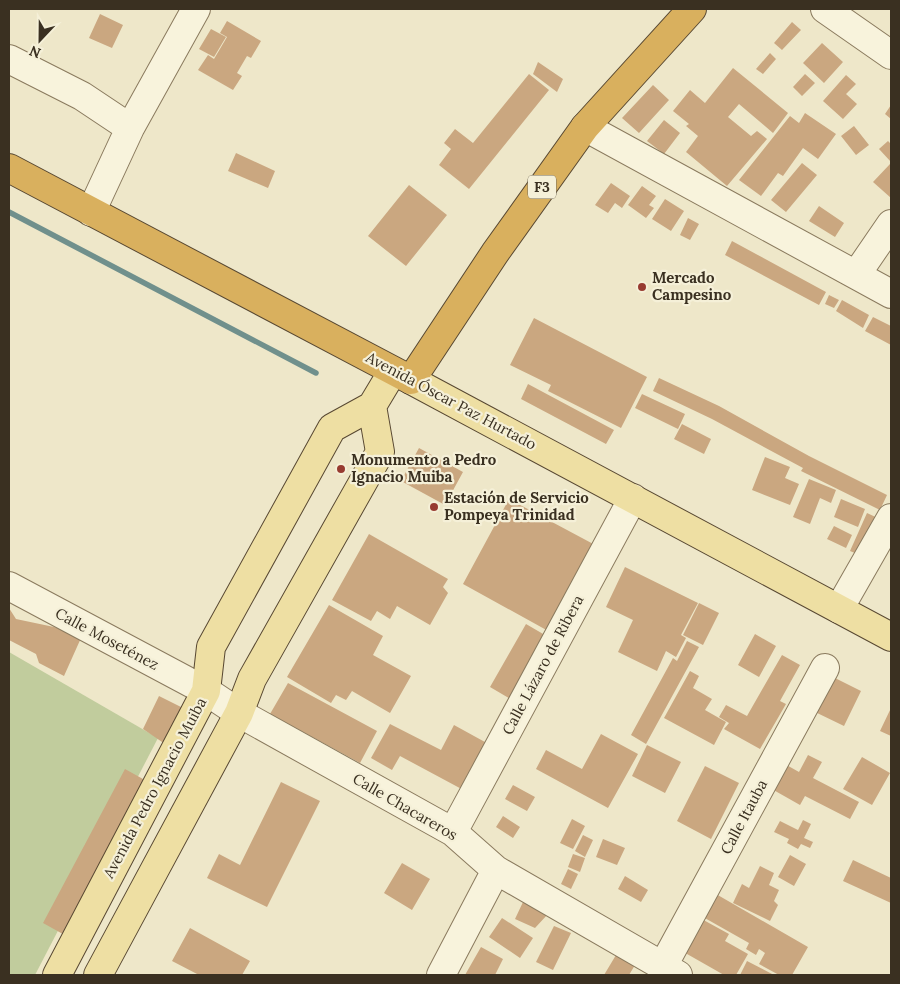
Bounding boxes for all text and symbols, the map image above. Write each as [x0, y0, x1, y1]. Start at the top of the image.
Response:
north arrow [15, 15, 65, 65]
text: N [27, 42, 44, 62]
road number: F3 [528, 176, 556, 198]
place label: Mercado Campesino [652, 268, 732, 304]
marker: Mercado Campesino [636, 281, 648, 293]
street label: Avenida Óscar Paz Hurtado [362, 347, 540, 454]
place label: Monumento a Pedro Ignacio Muiba [351, 450, 497, 486]
marker: Monumento a Pedro Ignacio Muiba [335, 463, 347, 475]
place label: Estación de Servicio Pompeya Trinidad [444, 488, 589, 524]
marker: Estación de Servicio Pompeya Trinidad [428, 501, 440, 513]
street label: Calle Lázaro de Ribera [498, 591, 588, 738]
street label: Calle Moseténez [52, 603, 162, 674]
street label: Avenida Pedro Ignacio Muiba [98, 694, 210, 882]
street label: Calle Chacareros [349, 769, 461, 844]
street label: Calle Itauba [716, 776, 771, 857]

